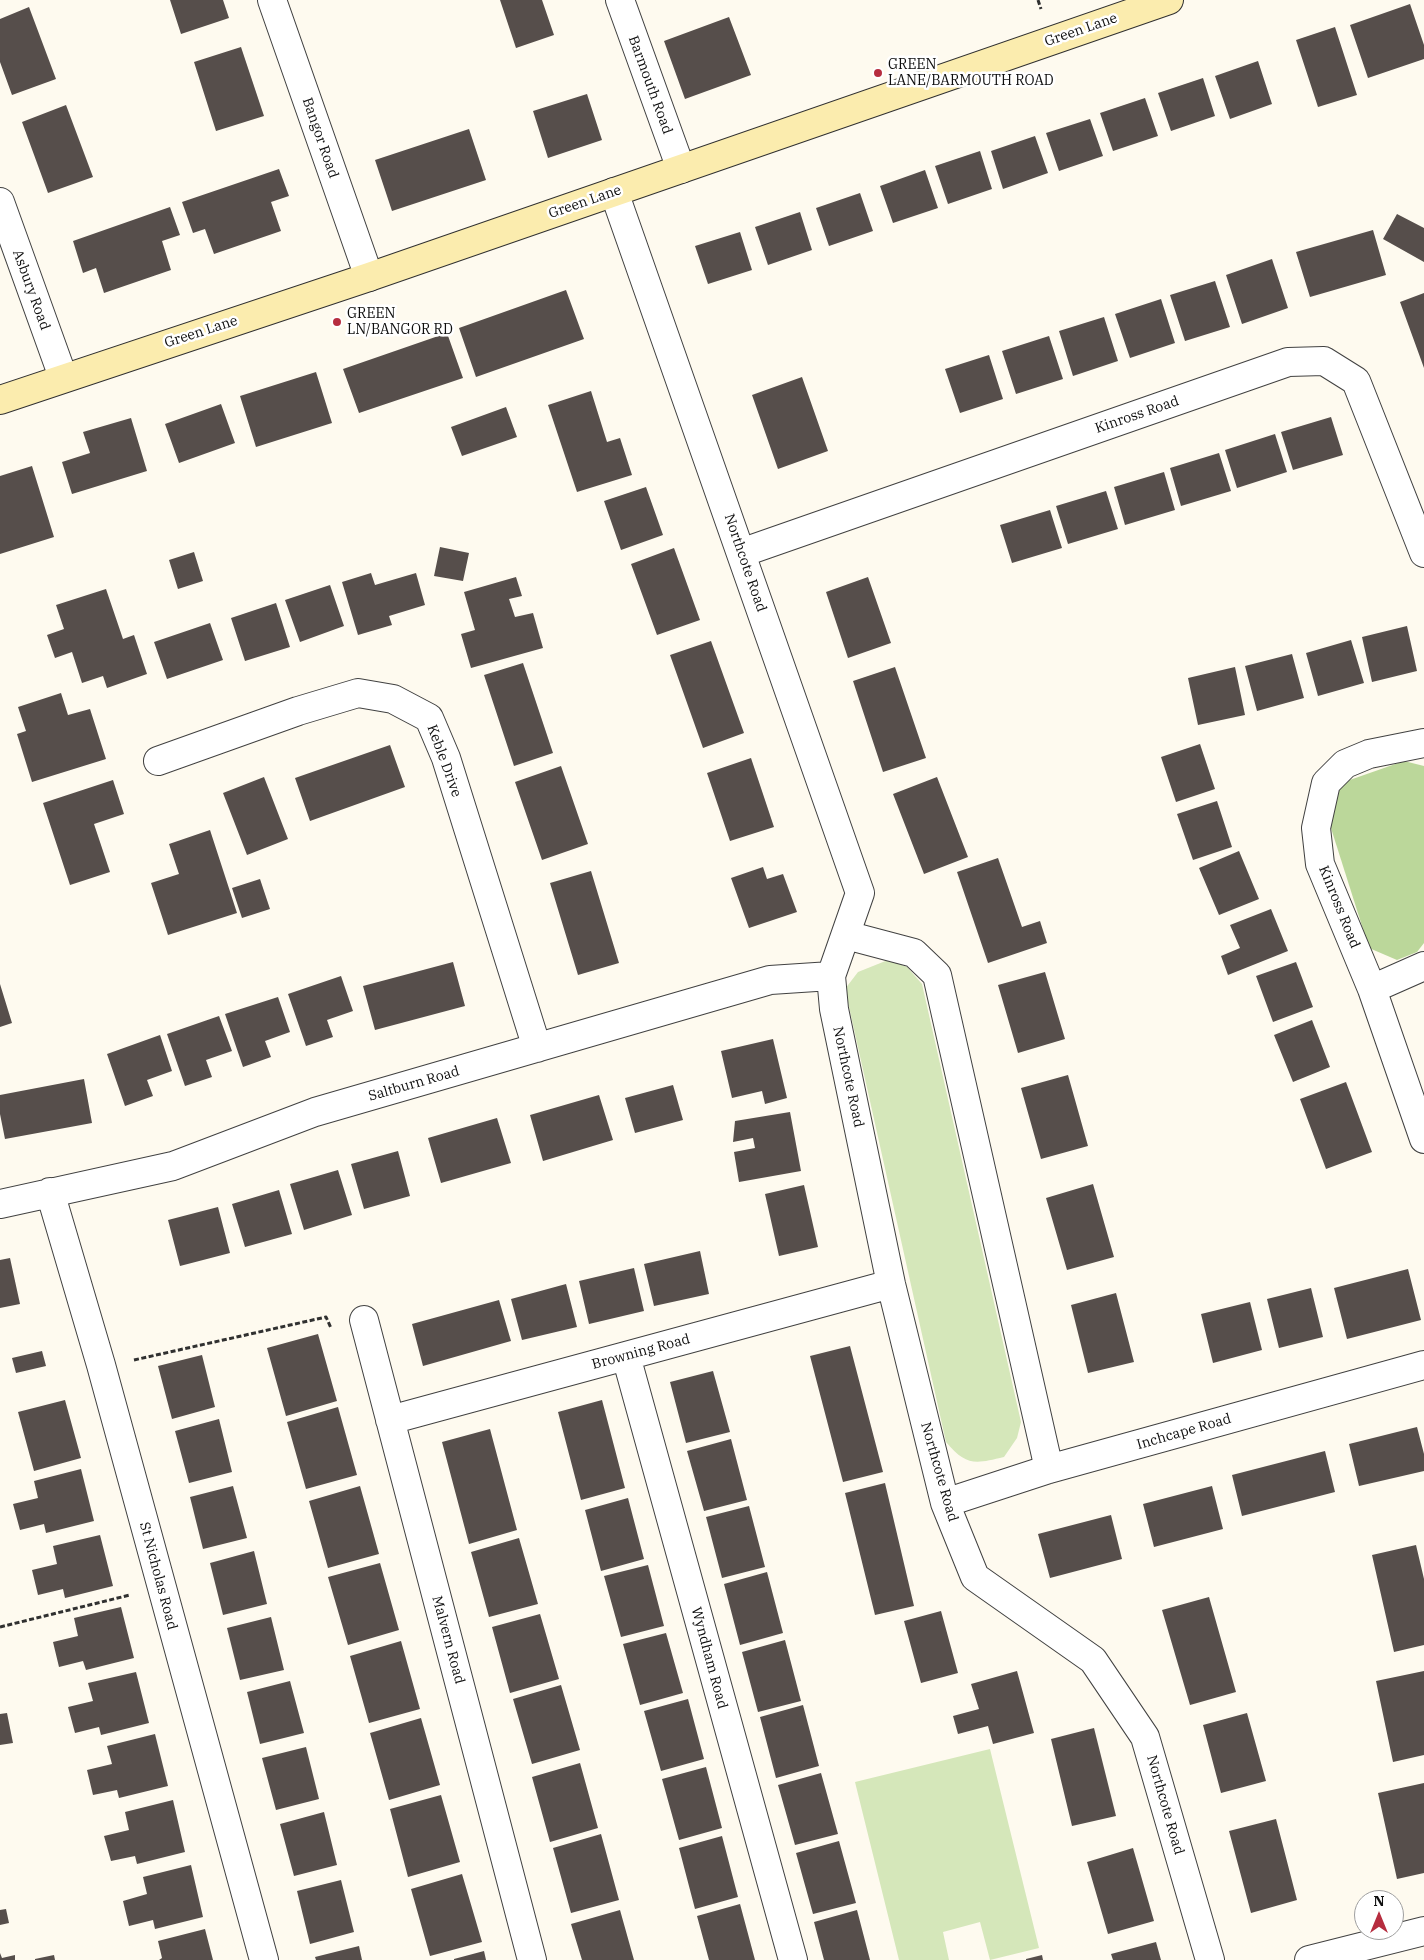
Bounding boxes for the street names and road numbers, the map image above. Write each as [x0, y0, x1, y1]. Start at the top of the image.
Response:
street label: Green Lane [1042, 10, 1120, 50]
street label: Barmouth Road [624, 34, 676, 136]
street label: Bangor Road [298, 95, 342, 181]
street label: Green Lane [546, 182, 624, 222]
street label: Asbury Road [9, 248, 53, 332]
street label: Green Lane [162, 312, 240, 352]
street label: Kinross Road [1093, 393, 1181, 437]
street label: Northcote Road [720, 512, 770, 614]
street label: Keble Drive [423, 723, 465, 799]
street label: Kinross Road [1315, 863, 1363, 951]
street label: Northcote Road [829, 1025, 867, 1129]
street label: Saltburn Road [367, 1063, 461, 1105]
street label: Browning Road [590, 1331, 692, 1373]
street label: Inchcape Road [1135, 1410, 1233, 1454]
street label: Northcote Road [917, 1420, 961, 1524]
street label: St Nicholas Road [136, 1520, 180, 1632]
street label: Malvern Road [428, 1594, 468, 1686]
street label: Wyndham Road [687, 1605, 731, 1711]
street label: Northcote Road [1143, 1753, 1187, 1857]

